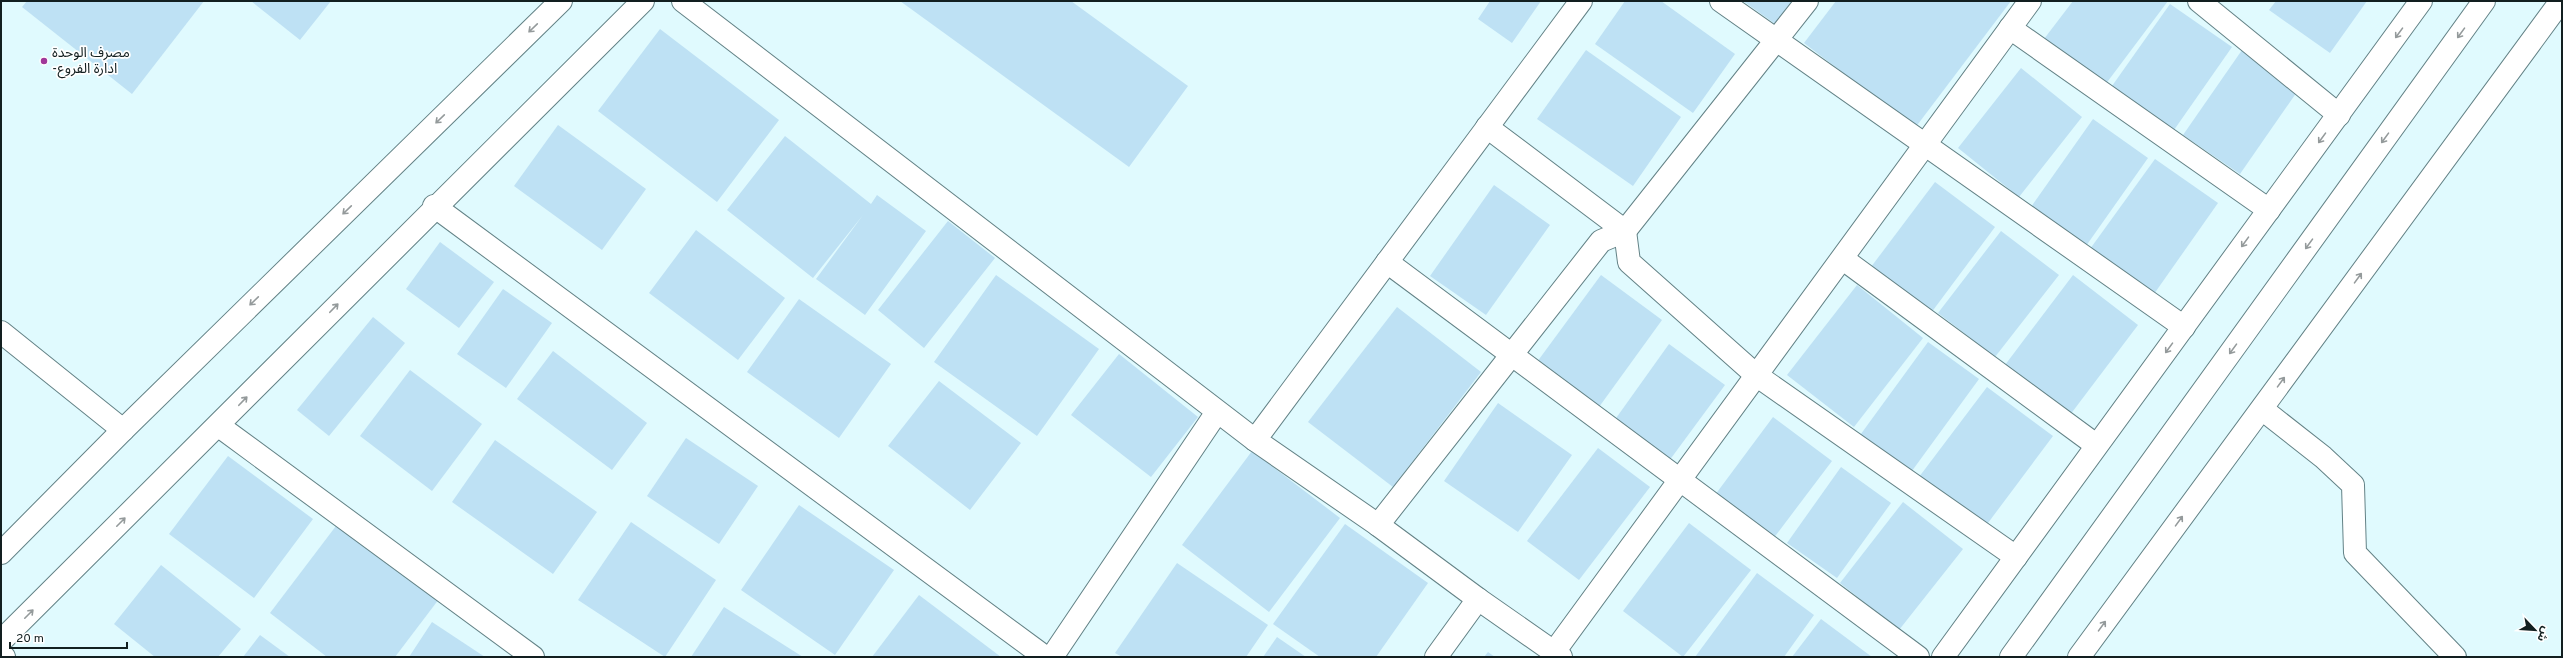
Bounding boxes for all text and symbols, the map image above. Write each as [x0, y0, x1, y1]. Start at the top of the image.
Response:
one-way arrow [528, 23, 538, 33]
one-way arrow [2394, 27, 2403, 38]
one-way arrow [2457, 27, 2465, 38]
place label: مصرف الوحدة -ادارة الفروع [52, 45, 130, 79]
marker: مصرف الوحدة -ادارة الفروع [39, 56, 49, 66]
one-way arrow [435, 114, 445, 124]
one-way arrow [2318, 132, 2326, 143]
one-way arrow [2381, 132, 2389, 143]
one-way arrow [342, 205, 352, 215]
one-way arrow [2241, 237, 2249, 248]
one-way arrow [2305, 238, 2313, 249]
one-way arrow [2354, 272, 2362, 283]
one-way arrow [249, 296, 259, 306]
one-way arrow [329, 303, 339, 313]
one-way arrow [2164, 342, 2173, 353]
one-way arrow [2229, 343, 2237, 354]
one-way arrow [2277, 377, 2285, 388]
one-way arrow [238, 396, 248, 406]
one-way arrow [2175, 516, 2183, 527]
one-way arrow [116, 517, 126, 527]
one-way arrow [24, 609, 34, 619]
north arrow [2515, 610, 2555, 650]
one-way arrow [2098, 620, 2106, 631]
scale bar [10, 624, 127, 650]
text: ش [2534, 624, 2553, 644]
text: 20 m [16, 631, 44, 647]

